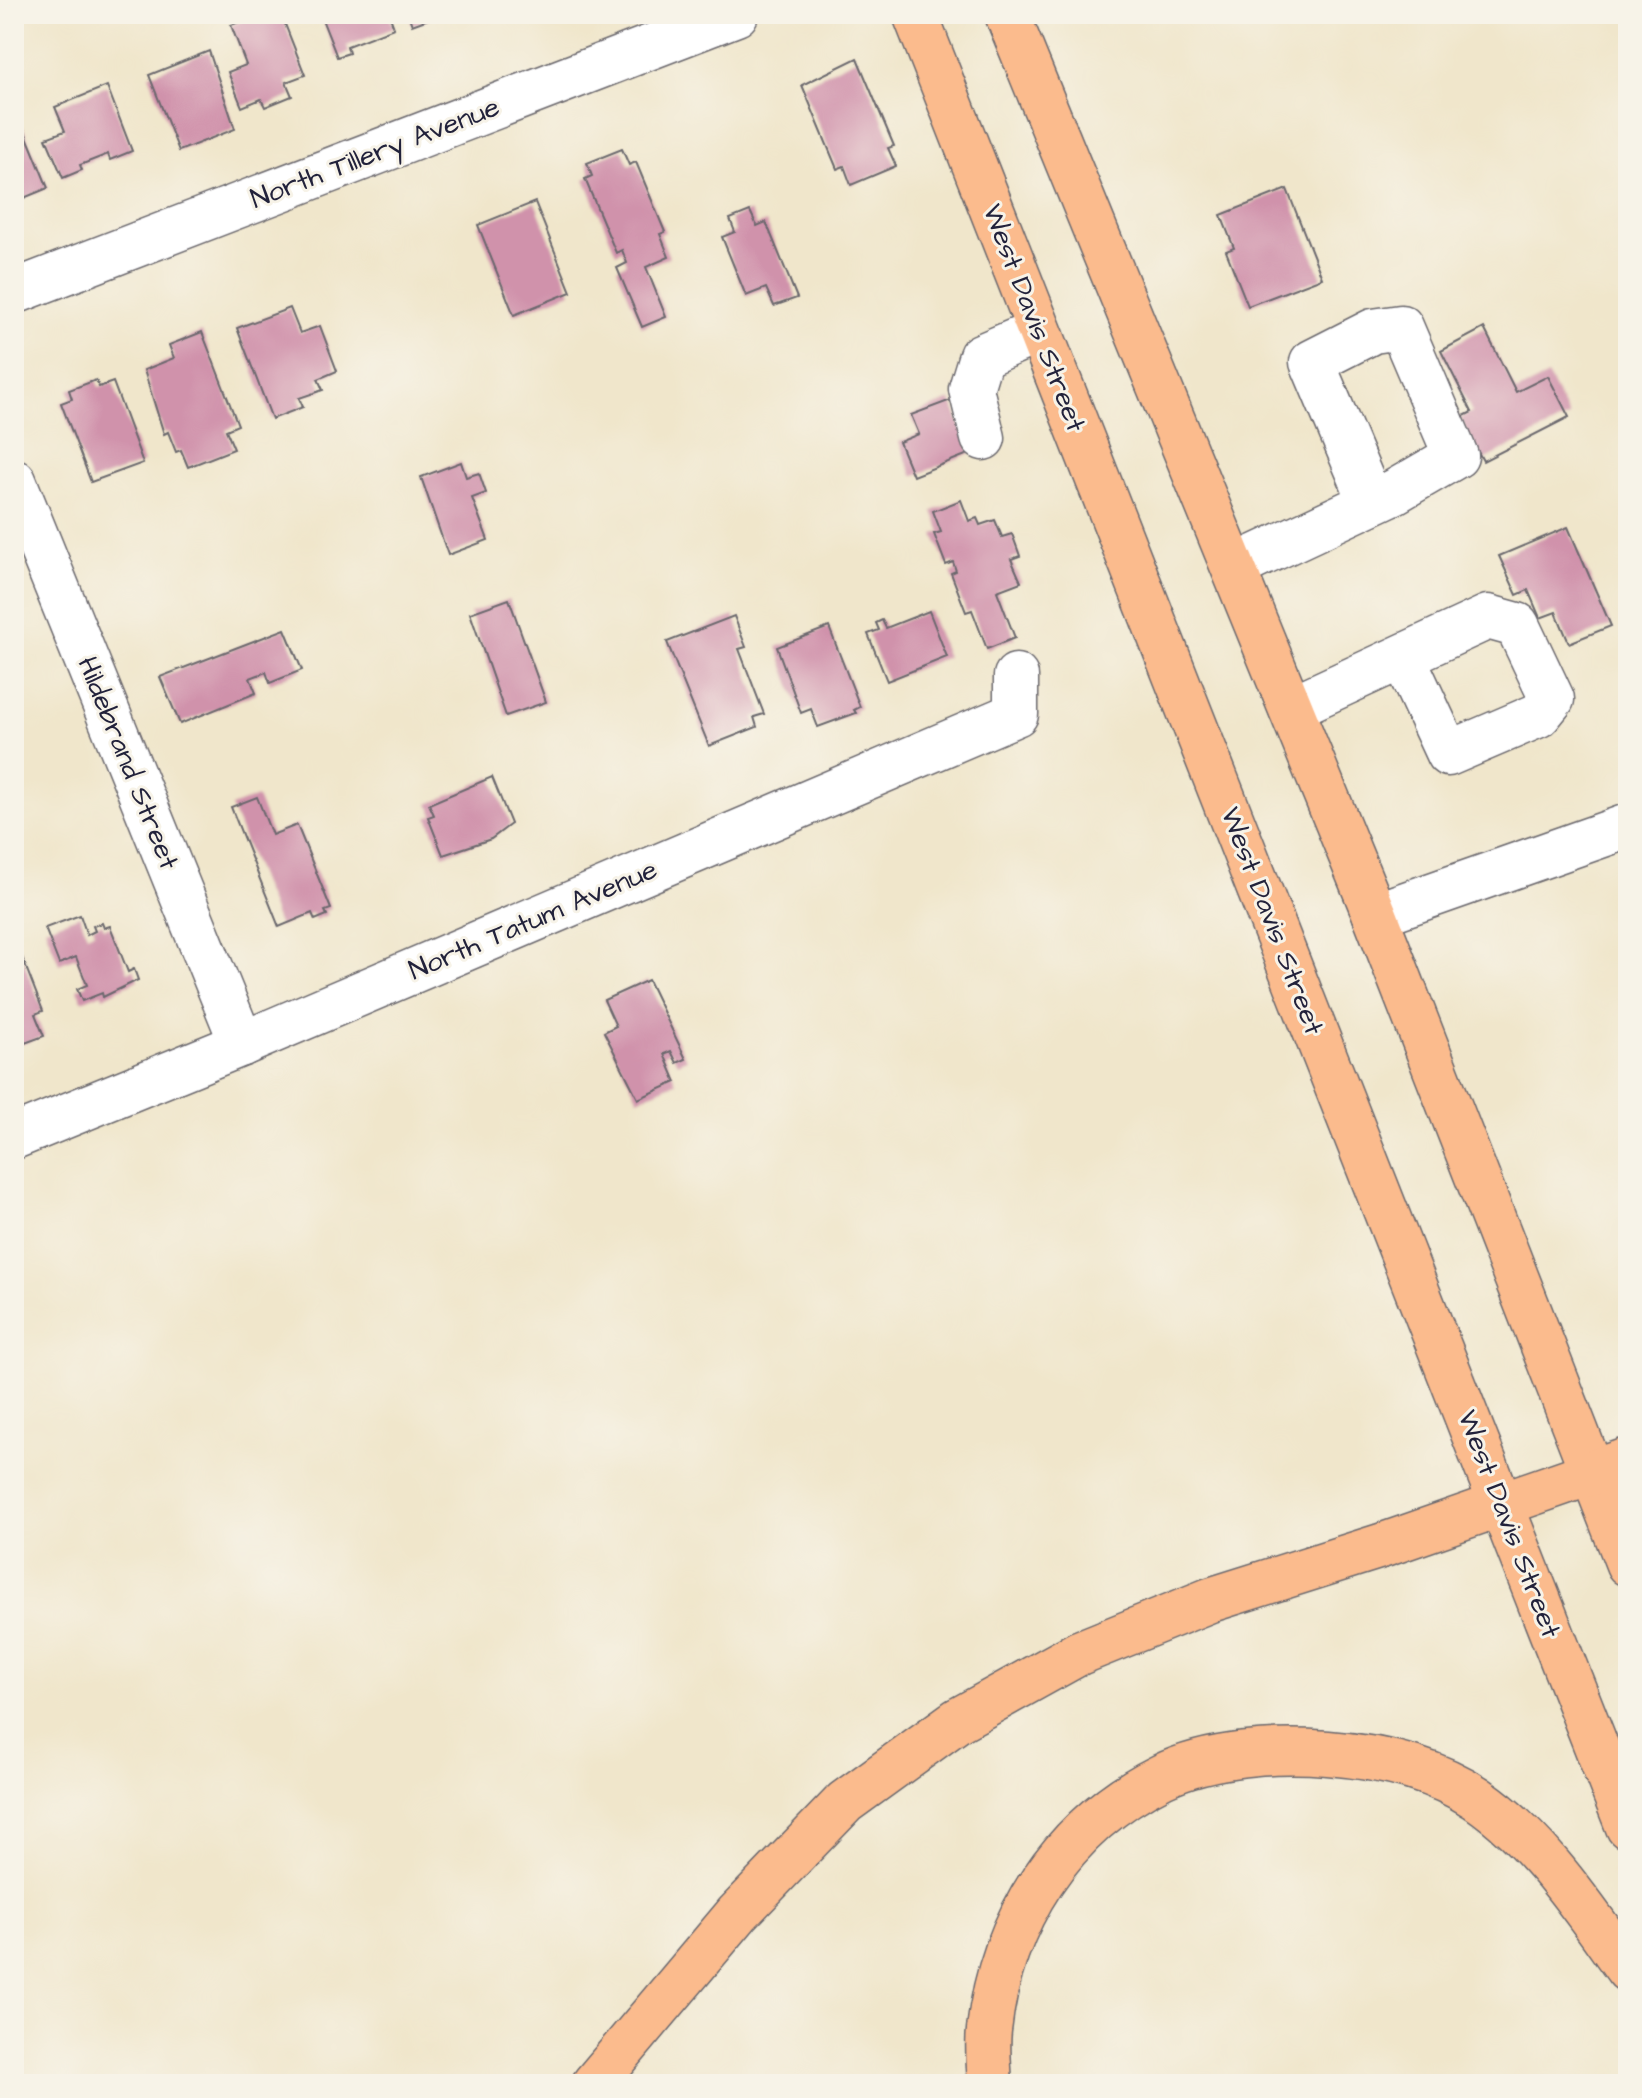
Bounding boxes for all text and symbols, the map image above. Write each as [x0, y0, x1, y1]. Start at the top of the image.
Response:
street label: North Tillery Avenue [245, 88, 506, 220]
street label: West Davis Street [973, 199, 1096, 438]
street label: Hildebrand Street [68, 651, 189, 876]
street label: West Davis Street [1211, 802, 1334, 1041]
street label: North Tatum Avenue [403, 850, 663, 990]
street label: West Davis Street [1448, 1405, 1571, 1644]

